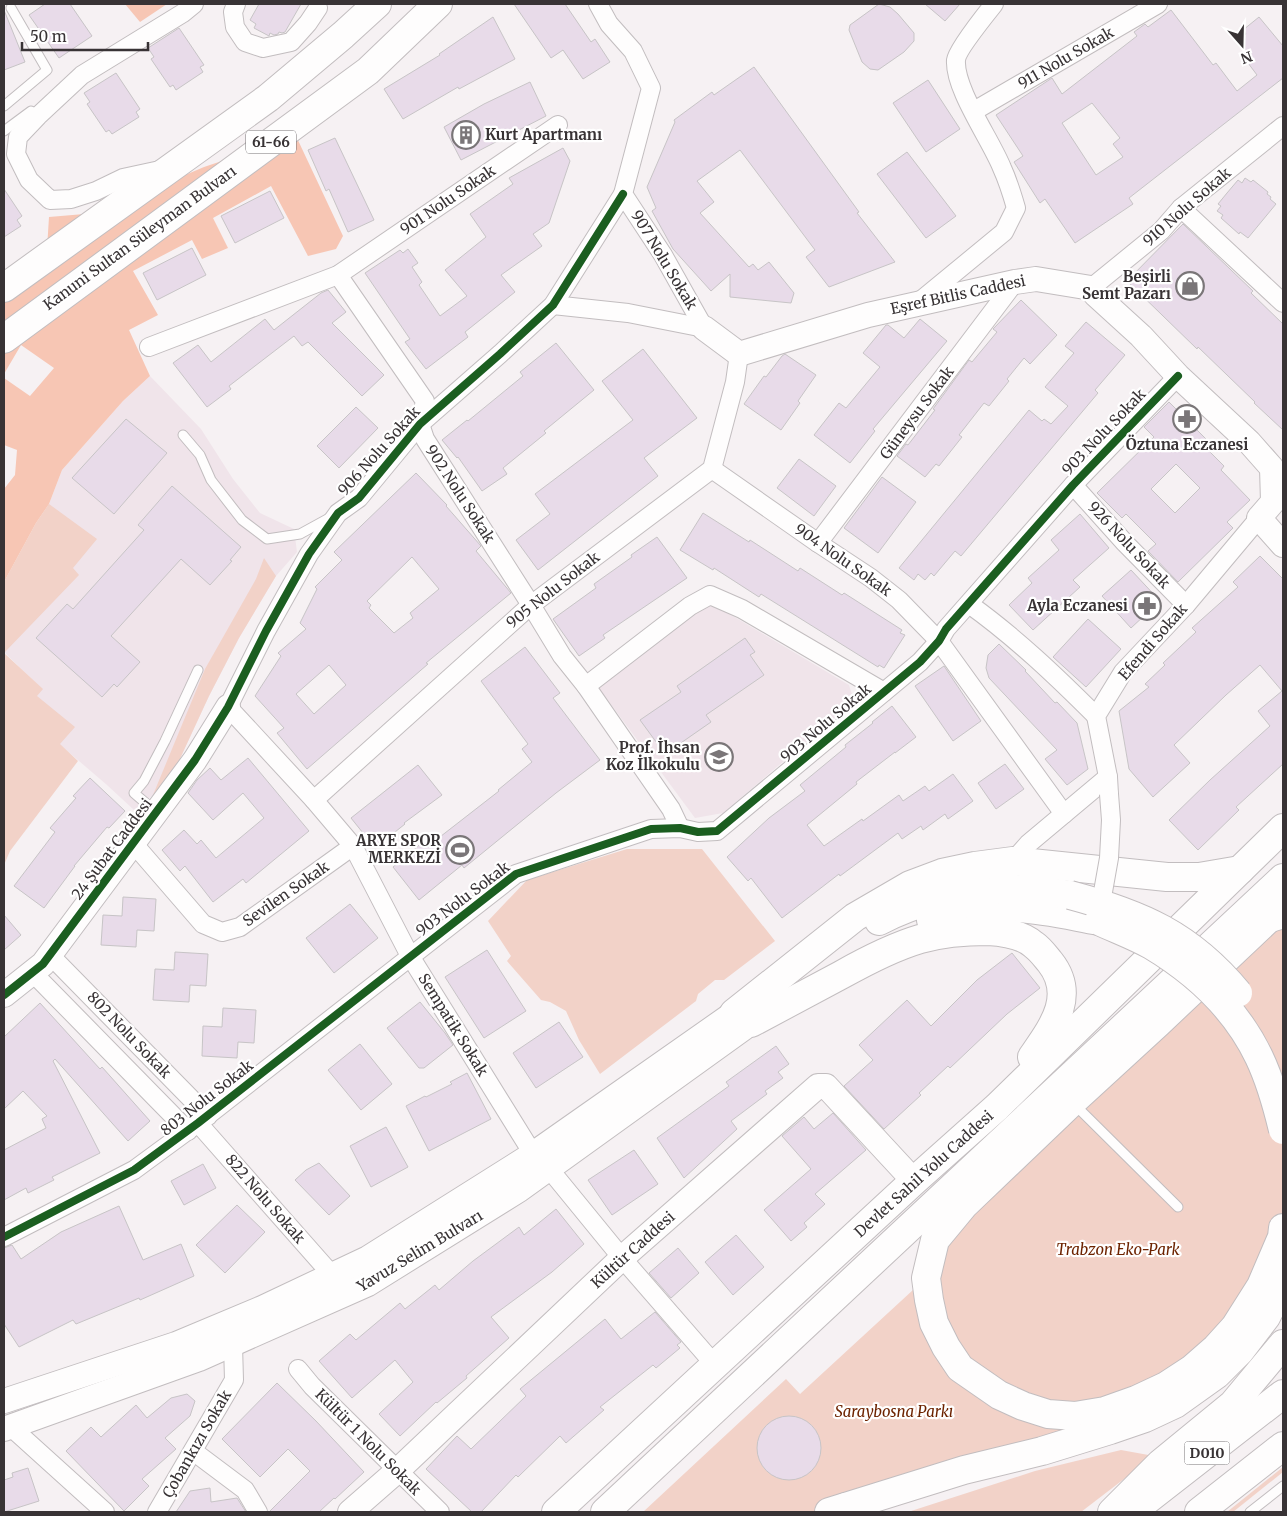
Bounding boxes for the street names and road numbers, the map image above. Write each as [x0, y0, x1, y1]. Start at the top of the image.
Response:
street label: 911 Nolu Sokak [1014, 22, 1117, 93]
road number: 61-66 [246, 130, 296, 154]
street label: 901 Nolu Sokak [396, 160, 499, 238]
street label: Kanuni Sultan Süleyman Bulvarı [40, 161, 240, 314]
street label: 910 Nolu Sokak [1139, 163, 1235, 250]
street label: 907 Nolu Sokak [627, 206, 702, 313]
street label: Eşref Bitlis Caddesi [889, 271, 1027, 318]
street label: Güneysu Sokak [875, 362, 958, 463]
street label: 903 Nolu Sokak [1058, 384, 1150, 479]
street label: 906 Nolu Sokak [334, 402, 424, 499]
street label: 902 Nolu Sokak [422, 441, 499, 547]
street label: 926 Nolu Sokak [1084, 497, 1175, 593]
street label: 904 Nolu Sokak [791, 519, 896, 600]
street label: 905 Nolu Sokak [502, 547, 603, 632]
street label: Efendi Sokak [1114, 599, 1191, 684]
street label: 903 Nolu Sokak [776, 679, 875, 766]
street label: 24 Şubat Caddesi [67, 794, 156, 903]
street label: Sevilen Sokak [239, 857, 333, 930]
street label: 903 Nolu Sokak [412, 857, 514, 940]
street label: Sempatik Sokak [414, 970, 493, 1080]
street label: 802 Nolu Sokak [83, 987, 176, 1082]
street label: 803 Nolu Sokak [157, 1055, 257, 1140]
street label: Devlet Sahil Yolu Caddesi [850, 1106, 997, 1241]
street label: 822 Nolu Sokak [221, 1150, 310, 1248]
street label: Yavuz Selim Bulvarı [353, 1206, 486, 1296]
street label: Kültür Caddesi [587, 1207, 679, 1292]
street label: Kültür 1 Nolu Sokak [311, 1385, 426, 1499]
street label: Çobankızı Sokak [158, 1386, 235, 1501]
road number: D010 [1184, 1442, 1230, 1465]

